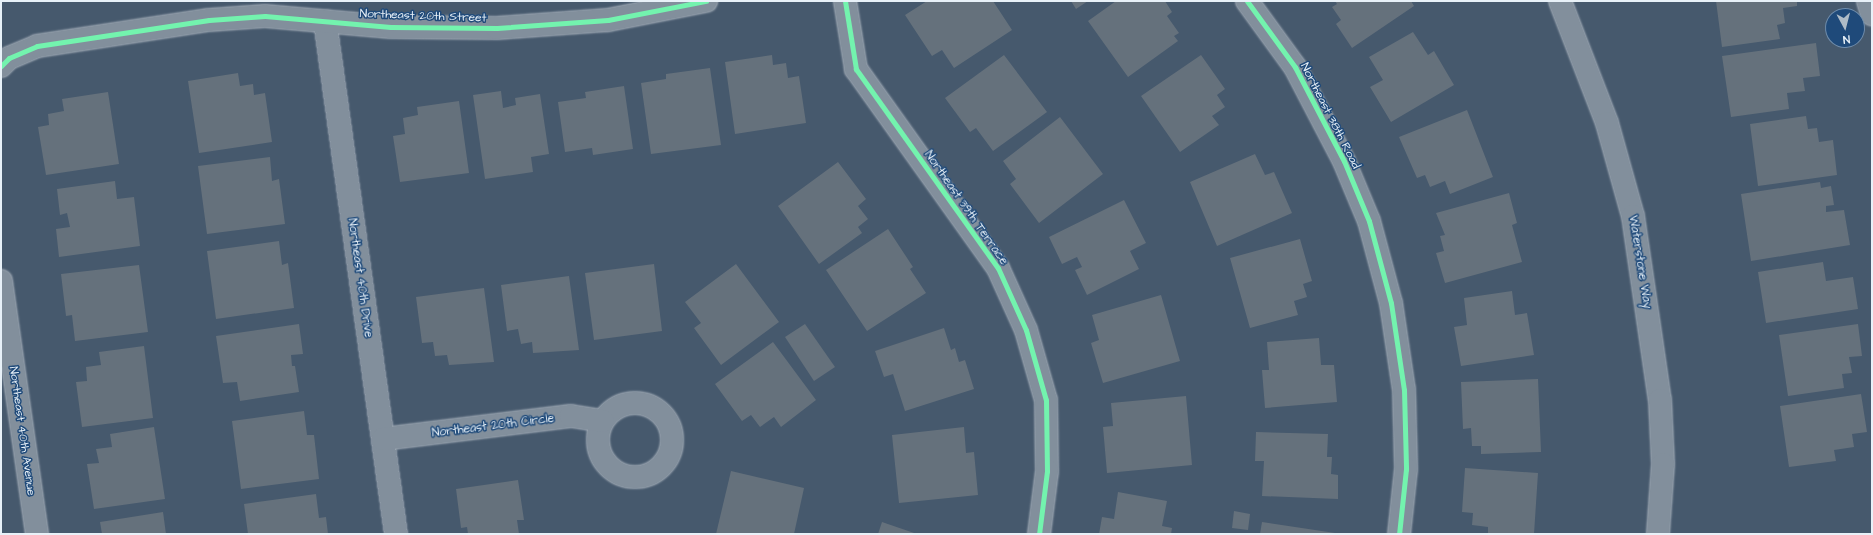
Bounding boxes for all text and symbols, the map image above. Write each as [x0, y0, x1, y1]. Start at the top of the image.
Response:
street label: Northeast 20th Street [359, 7, 487, 25]
north arrow [1825, 8, 1865, 48]
text: N [1842, 32, 1851, 47]
street label: Northeast 38th Road [1297, 61, 1363, 171]
street label: Northeast 39th Terrace [921, 148, 1011, 268]
street label: Waterstone Way [1626, 214, 1654, 310]
street label: Northeast 40th Drive [345, 217, 375, 339]
street label: Northeast 40th Avenue [6, 365, 38, 497]
street label: Northeast 20th Circle [431, 411, 555, 441]

